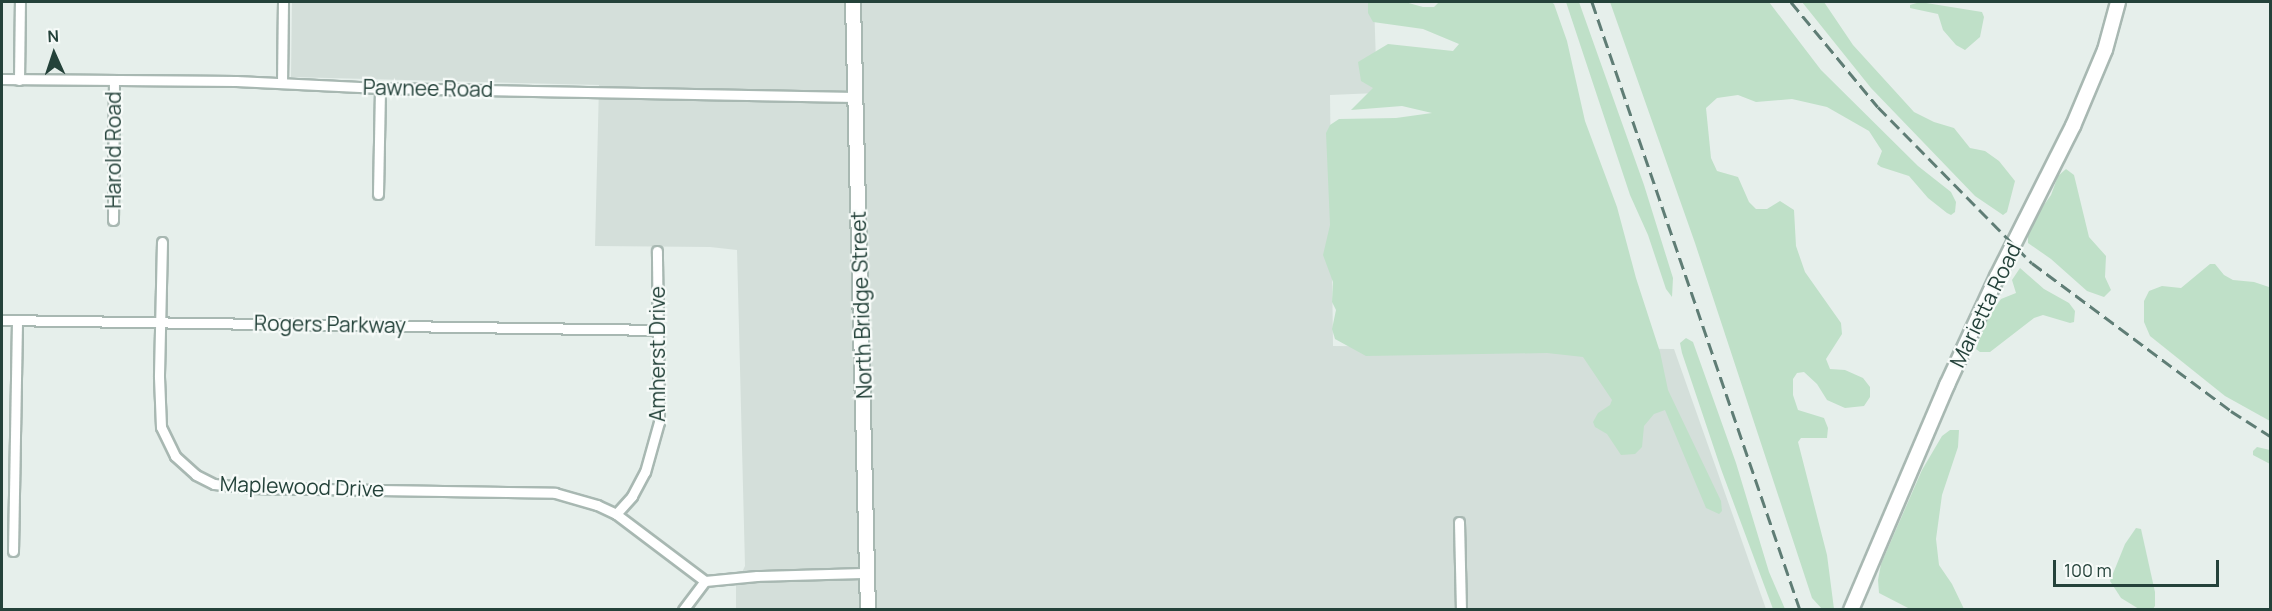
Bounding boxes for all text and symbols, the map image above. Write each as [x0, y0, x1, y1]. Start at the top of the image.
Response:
north arrow [24, 24, 84, 84]
text: N [47, 25, 59, 47]
street label: Pawnee Road [363, 74, 493, 102]
street label: Harold Road [100, 91, 126, 209]
street label: North Bridge Street [845, 211, 877, 399]
street label: Marietta Road [1944, 239, 2026, 371]
street label: Amherst Drive [644, 286, 670, 422]
street label: Rogers Parkway [254, 310, 406, 338]
street label: Maplewood Drive [219, 471, 385, 501]
scale bar [2056, 548, 2222, 586]
text: 100 m [2064, 558, 2112, 582]

